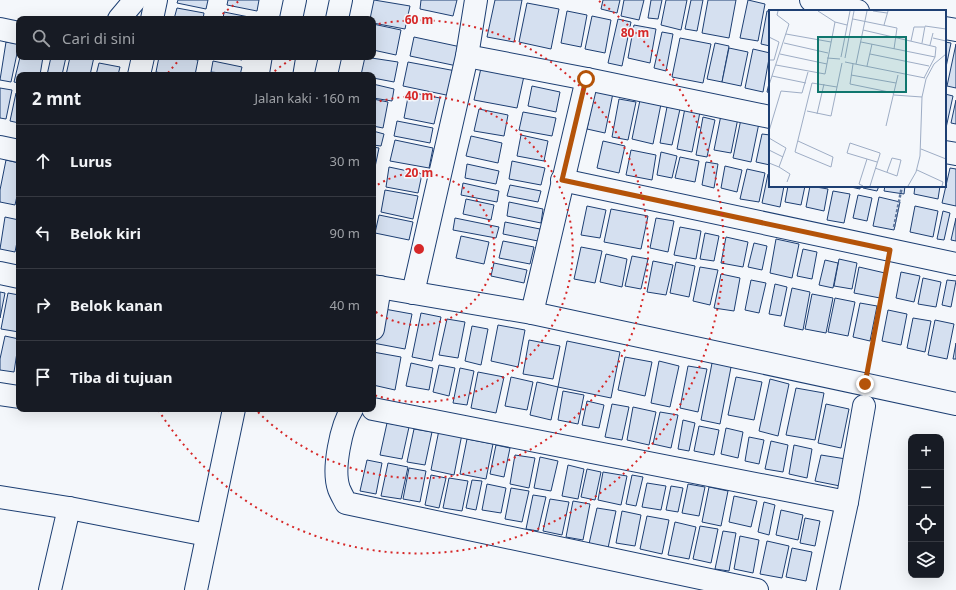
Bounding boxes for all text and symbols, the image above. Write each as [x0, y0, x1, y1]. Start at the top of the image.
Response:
inset map [769, 10, 946, 187]
text: 60 m [405, 11, 433, 28]
search box [16, 16, 376, 60]
text: 80 m [621, 24, 649, 41]
icon: search [30, 27, 52, 49]
text: Cari di sini [62, 28, 135, 48]
route start [577, 70, 595, 88]
text: 2 mnt [32, 87, 81, 110]
text: 40 m [405, 87, 433, 104]
text: Jalan kaki · 160 m [254, 89, 360, 107]
icon: ahead [32, 150, 54, 172]
text: Lurus [70, 151, 112, 171]
text: 30 m [330, 152, 360, 170]
text: 20 m [405, 164, 433, 181]
icon: left [32, 222, 54, 244]
text: Belok kiri [70, 223, 141, 243]
text: 90 m [330, 224, 360, 242]
centre of rings [412, 242, 426, 256]
icon: right [32, 294, 54, 316]
text: Belok kanan [70, 295, 163, 315]
text: 40 m [330, 296, 360, 314]
icon: arrive [32, 366, 54, 388]
text: Tiba di tujuan [70, 367, 173, 387]
route end [856, 375, 874, 393]
map controls [908, 434, 944, 578]
button: + [908, 434, 944, 470]
button: − [908, 470, 944, 506]
button: locate [908, 506, 944, 542]
button: layers [908, 542, 944, 578]

